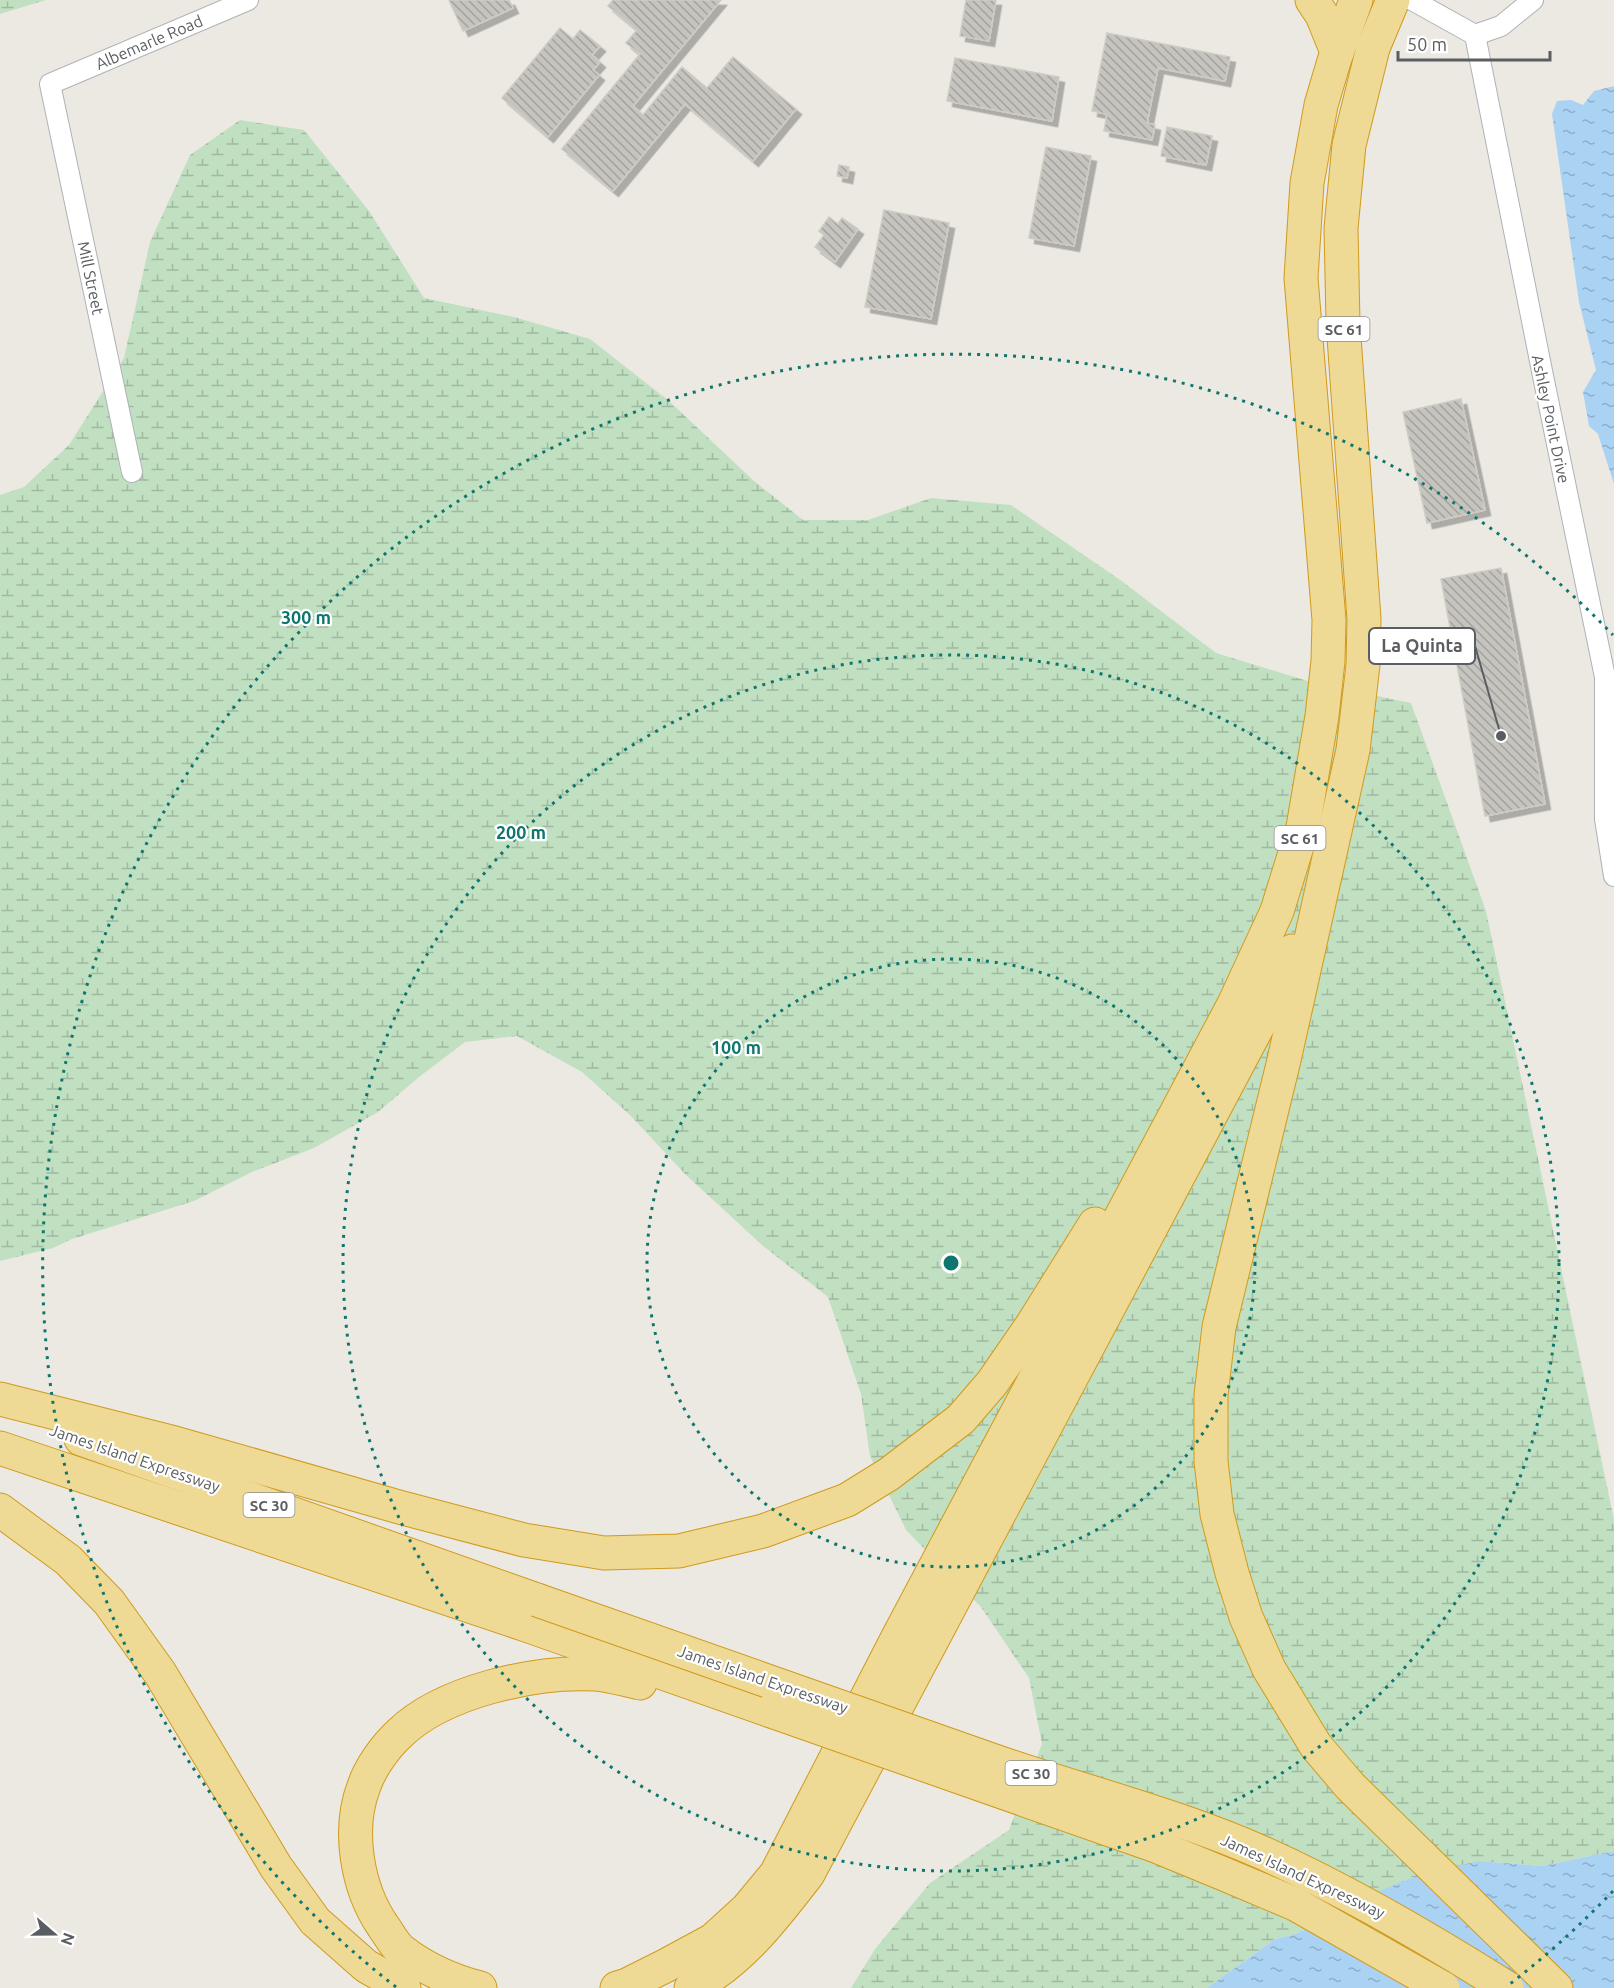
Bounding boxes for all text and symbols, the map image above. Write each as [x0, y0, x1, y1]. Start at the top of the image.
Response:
street label: Albemarle Road [93, 11, 205, 73]
scale bar [1398, 24, 1550, 62]
text: 50 m [1407, 34, 1447, 54]
street label: Mill Street [74, 240, 108, 317]
road number: SC 61 [1318, 317, 1370, 341]
street label: Ashley Point Drive [1529, 353, 1573, 485]
text: 300 m [281, 607, 331, 627]
callout: La Quinta [1369, 628, 1475, 664]
text: La Quinta [1381, 635, 1463, 655]
text: 200 m [496, 822, 546, 842]
road number: SC 61 [1274, 826, 1326, 850]
text: 100 m [711, 1037, 761, 1057]
centre of rings [941, 1253, 961, 1273]
street label: James Island Expressway [48, 1420, 223, 1496]
road number: SC 30 [244, 1493, 294, 1517]
street label: James Island Expressway [676, 1641, 851, 1717]
road number: SC 30 [1006, 1761, 1056, 1785]
street label: James Island Expressway [1218, 1830, 1388, 1922]
north arrow [24, 1904, 84, 1964]
text: N [58, 1930, 79, 1948]

